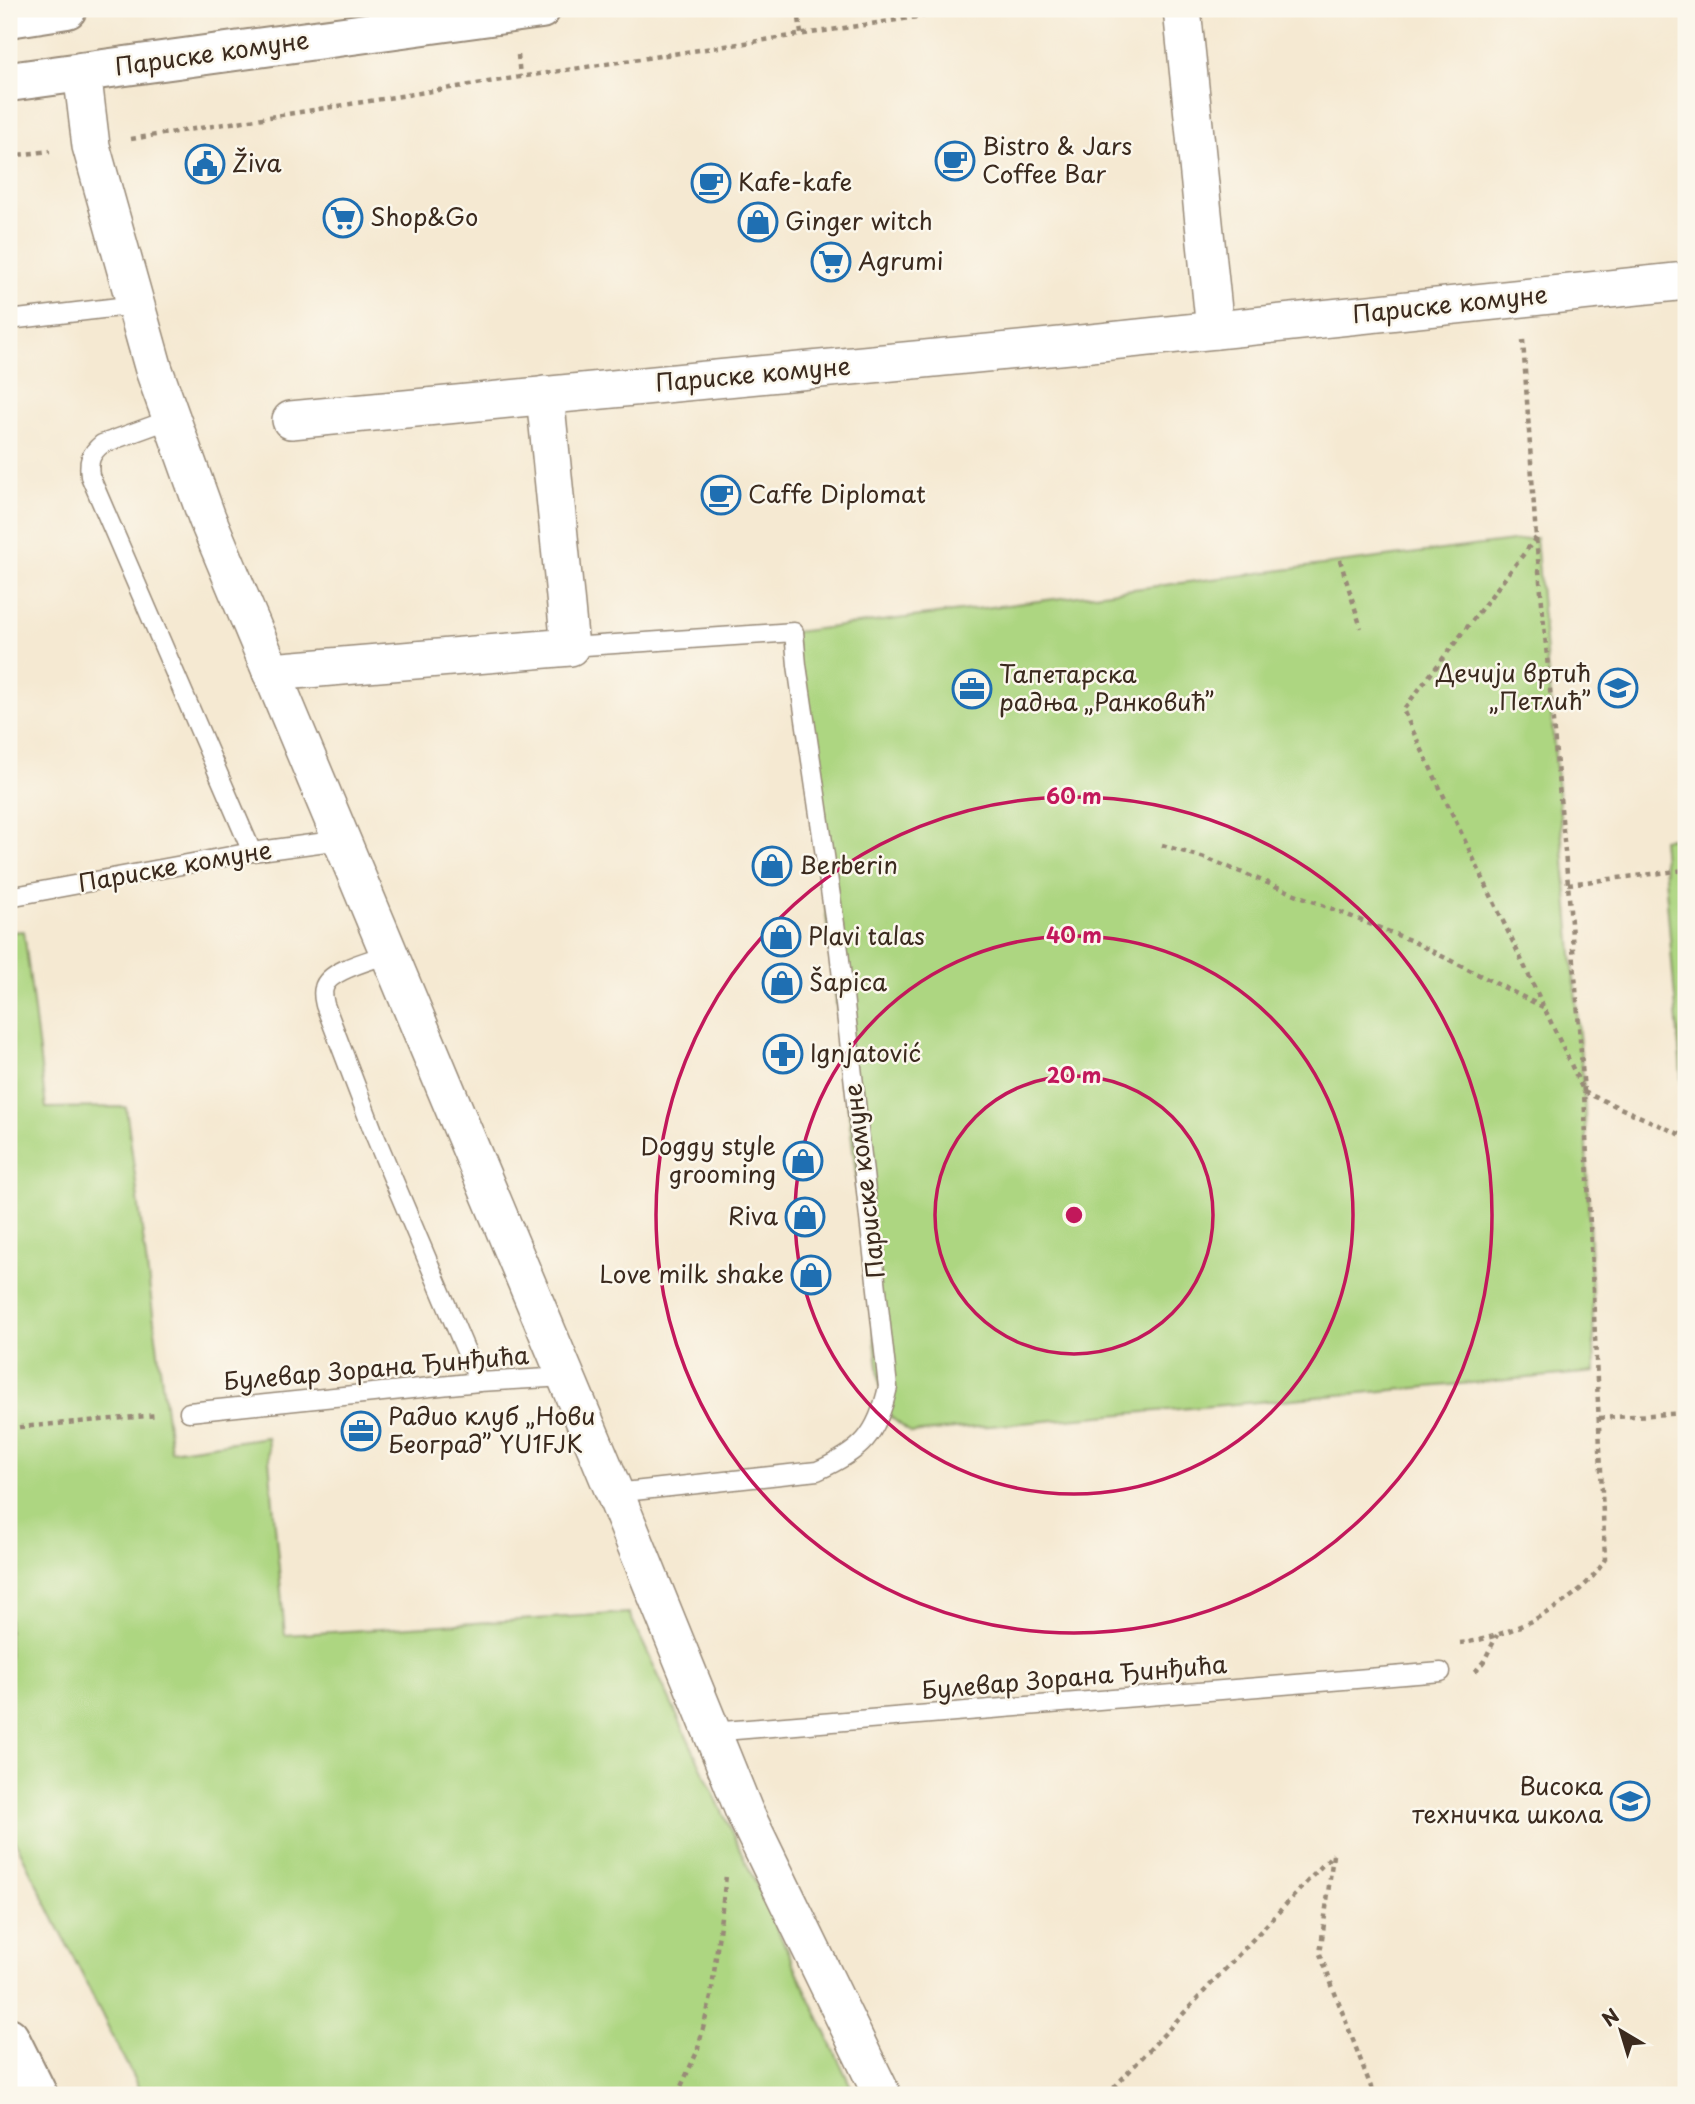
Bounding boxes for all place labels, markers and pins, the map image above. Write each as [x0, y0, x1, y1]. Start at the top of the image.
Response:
place label: Bistro & Jars Coffee Bar [982, 127, 1132, 191]
cafe icon: Bistro & Jars Coffee Bar [934, 140, 976, 182]
public building icon: Živa [184, 143, 226, 185]
place label: Živa [232, 144, 282, 180]
cafe icon: Kafe-kafe [690, 162, 732, 204]
place label: Kafe-kafe [738, 163, 852, 199]
supermarket icon: Shop&Go [322, 197, 364, 239]
place label: Shop&Go [370, 198, 478, 234]
shop icon: Ginger witch [737, 201, 779, 243]
place label: Ginger witch [785, 202, 933, 238]
supermarket icon: Agrumi [810, 241, 852, 283]
place label: Agrumi [858, 242, 943, 278]
cafe icon: Caffe Diplomat [700, 474, 742, 516]
place label: Caffe Diplomat [748, 475, 926, 511]
place label: Дечији вртић „Петлић” [1435, 654, 1591, 718]
place label: Тапетарска радња „Ранковић” [999, 655, 1214, 719]
school or university icon: Дечији вртић „Петлић” [1597, 667, 1639, 709]
office icon: Тапетарска радња „Ранковић” [951, 668, 993, 710]
shop icon: Berberin [751, 845, 793, 887]
place label: Berberin [799, 846, 898, 882]
shop icon: Plavi talas [760, 916, 802, 958]
place label: Plavi talas [808, 917, 925, 953]
shop icon: Šapica [761, 962, 803, 1004]
place label: Šapica [809, 963, 887, 999]
pharmacy icon: Ignjatović [762, 1033, 804, 1075]
place label: Ignjatović [810, 1034, 921, 1070]
place label: Doggy style grooming [641, 1127, 776, 1191]
shop icon: Doggy style grooming [782, 1140, 824, 1182]
shop icon: Riva [784, 1196, 826, 1238]
place label: Riva [728, 1197, 778, 1233]
centre of rings [1062, 1203, 1086, 1227]
shop icon: Love milk shake [790, 1254, 832, 1296]
place label: Love milk shake [599, 1255, 784, 1291]
place label: Радио клуб „Нови Београд” YU1FJK [388, 1397, 596, 1461]
office icon: Радио клуб „Нови Београд” YU1FJK [340, 1410, 382, 1452]
place label: Висока техничка школа [1412, 1767, 1603, 1831]
school or university icon: Висока техничка школа [1609, 1780, 1651, 1822]

